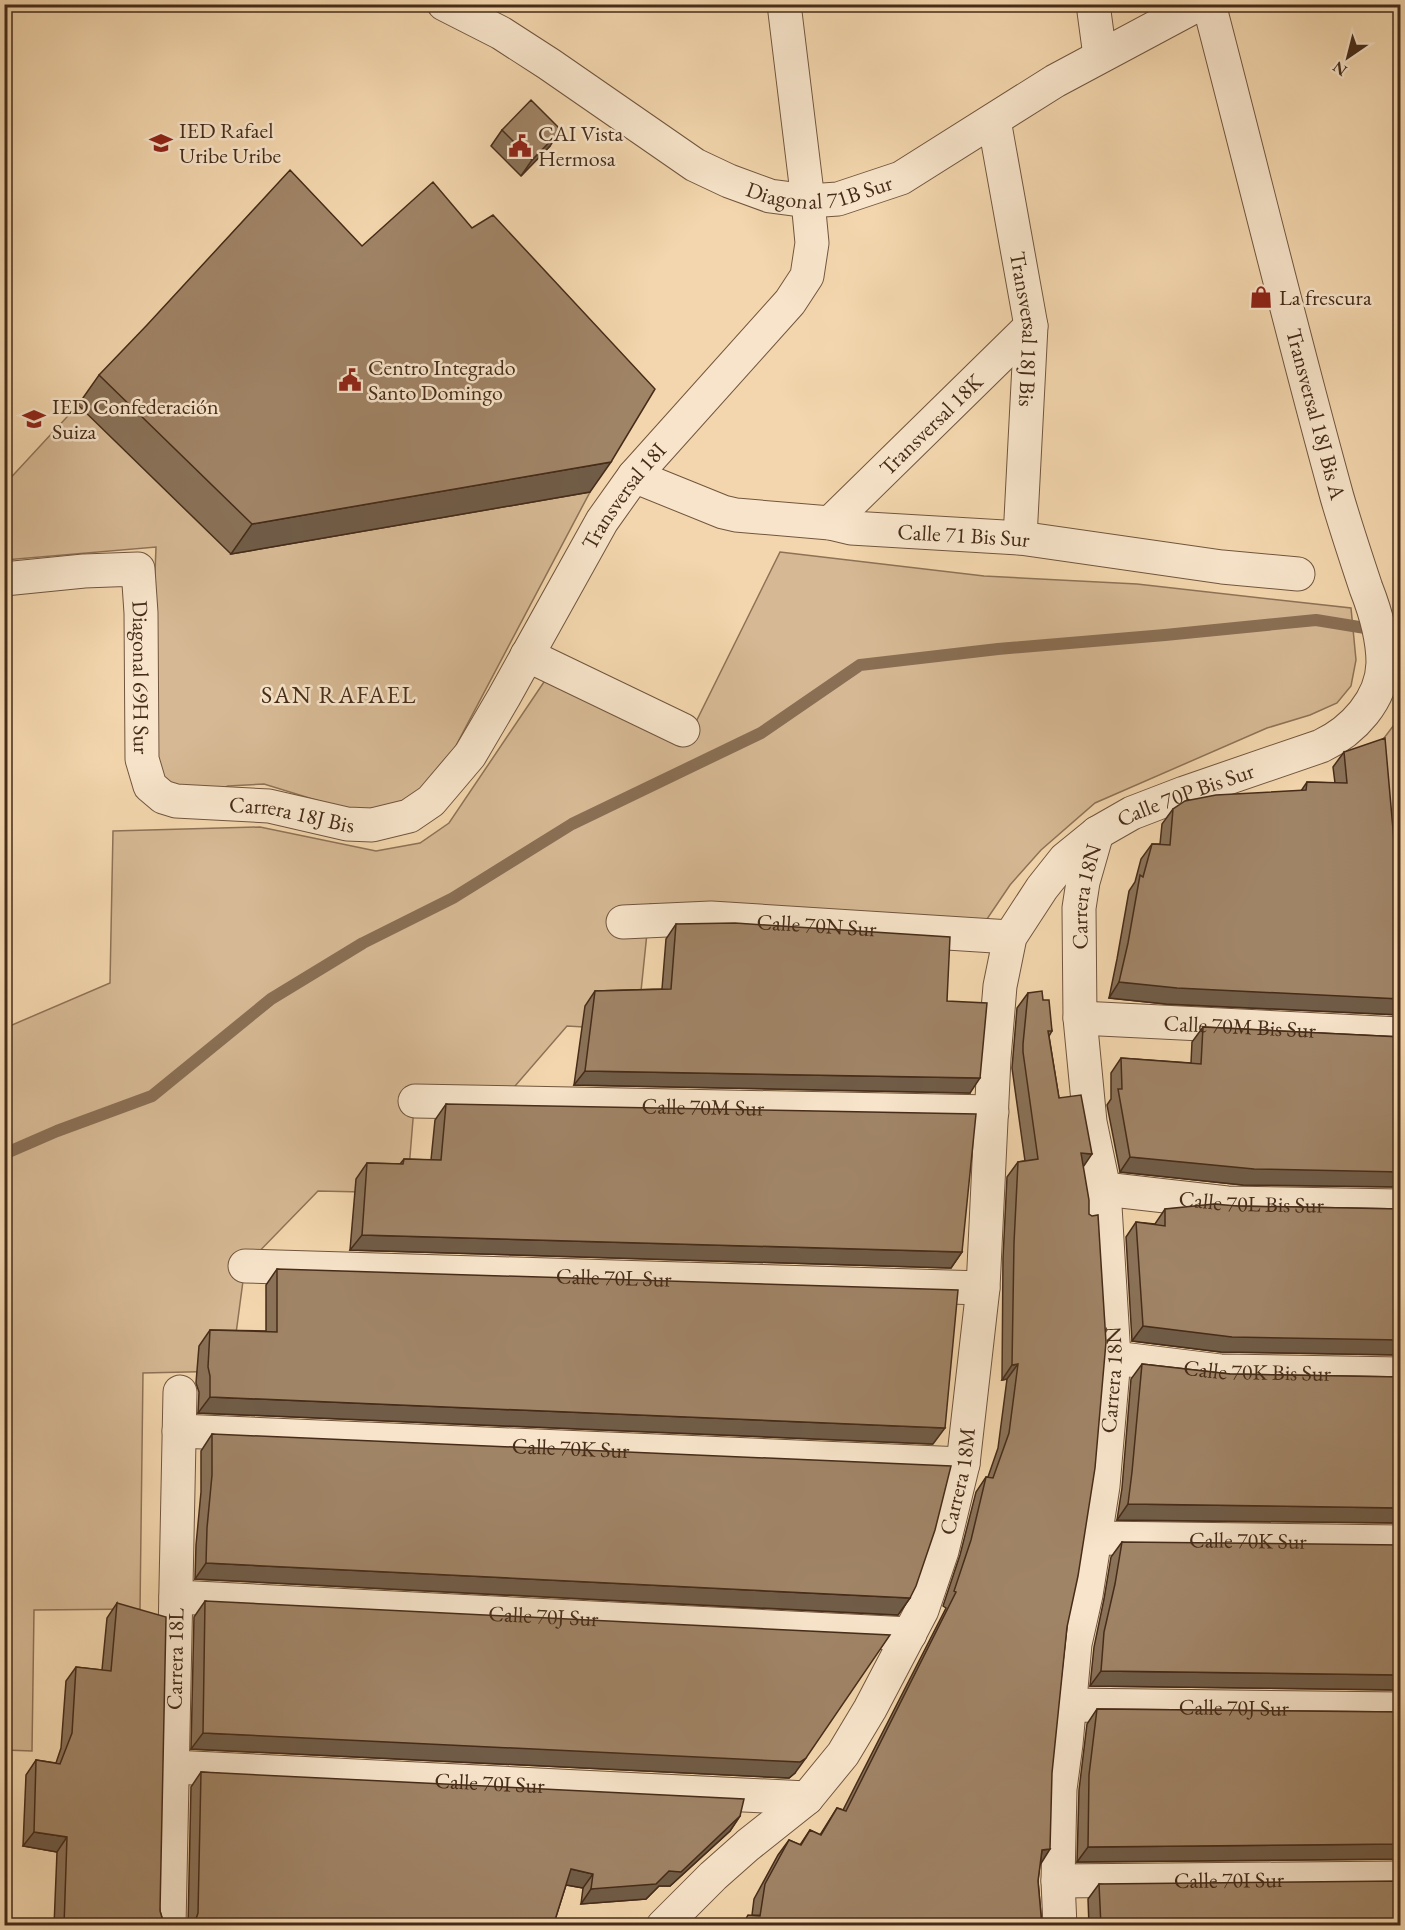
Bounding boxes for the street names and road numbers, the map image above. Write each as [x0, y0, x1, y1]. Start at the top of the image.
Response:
street label: Diagonal 71B Sur [742, 167, 897, 215]
street label: Transversal 18J Bis [1003, 249, 1046, 408]
street label: Transversal 18J Bis A [1279, 325, 1353, 503]
street label: Transversal 18K [873, 366, 989, 482]
street label: Transversal 18I [574, 435, 672, 555]
street label: Calle 71 Bis Sur [897, 516, 1032, 554]
street label: Diagonal 69H Sur [126, 600, 156, 755]
street label: Calle 70P Bis Sur [1111, 755, 1258, 833]
street label: Carrera 18J Bis [228, 789, 354, 839]
street label: Carrera 18N [1064, 840, 1108, 950]
street label: Calle 70N Sur [756, 906, 878, 943]
street label: Calle 70M Bis Sur [1163, 1008, 1317, 1044]
street label: Calle 70M Sur [641, 1091, 765, 1122]
street label: Calle 70L Bis Sur [1177, 1183, 1325, 1219]
street label: Calle 70L Sur [556, 1261, 673, 1293]
street label: Carrera 18N [1093, 1325, 1129, 1434]
street label: Calle 70K Bis Sur [1182, 1352, 1332, 1387]
street label: Carrera 18M [932, 1426, 982, 1538]
street label: Calle 70K Sur [511, 1431, 631, 1464]
street label: Calle 70K Sur [1189, 1525, 1308, 1555]
street label: Calle 70J Sur [488, 1598, 600, 1633]
street label: Carrera 18L [159, 1608, 190, 1710]
street label: Calle 70J Sur [1179, 1692, 1290, 1722]
street label: Calle 70I Sur [434, 1765, 546, 1800]
street label: Calle 70I Sur [1174, 1865, 1285, 1894]

